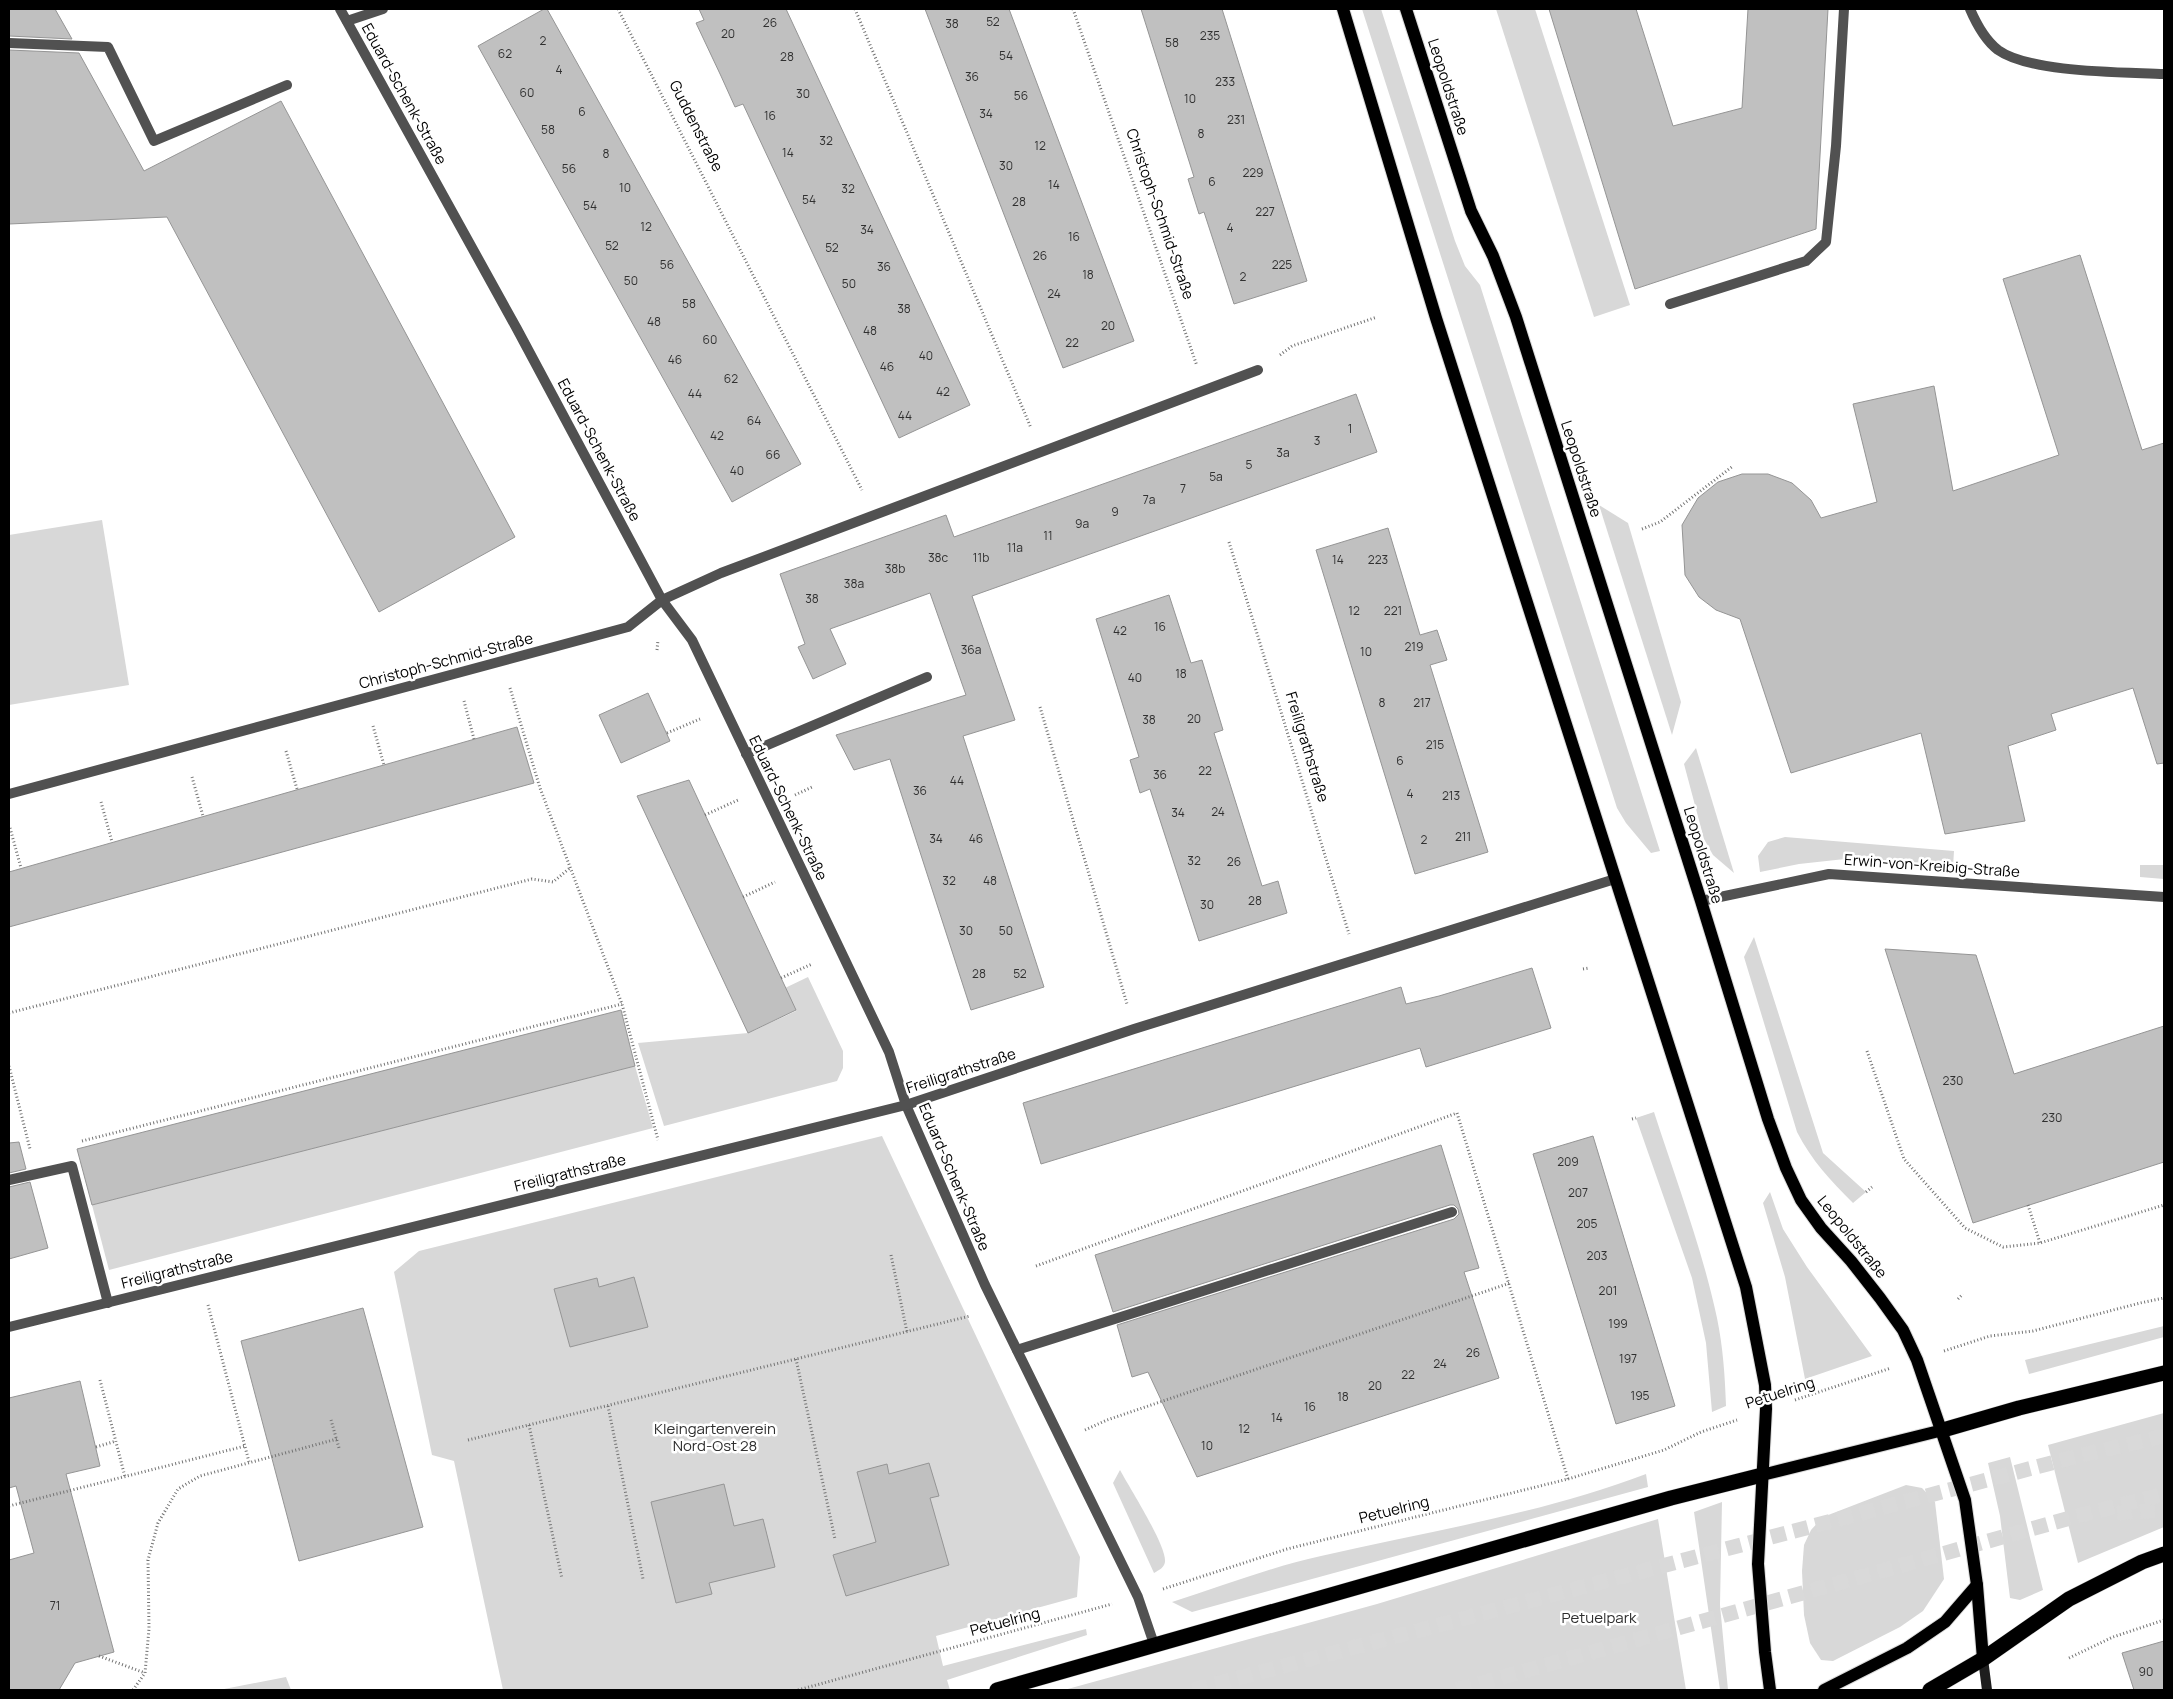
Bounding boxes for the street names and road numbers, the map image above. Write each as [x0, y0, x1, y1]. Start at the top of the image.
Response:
street label: Eduard-Schenk-Straße [357, 19, 452, 168]
street label: Leopoldstraße [1423, 36, 1474, 138]
street label: Guddenstraße [664, 77, 729, 175]
street label: Christoph-Schmid-Straße [1121, 126, 1200, 302]
street label: Eduard-Schenk-Straße [553, 375, 646, 525]
street label: Leopoldstraße [1556, 418, 1607, 520]
street label: Christoph-Schmid-Straße [357, 627, 535, 694]
street label: Freiligrathstraße [1281, 689, 1334, 805]
street label: Eduard-Schenk-Straße [744, 732, 833, 884]
street label: Leopoldstraße [1679, 804, 1728, 906]
street label: Erwin-von-Kreibig-Straße [1844, 849, 2021, 882]
street label: Freiligrathstraße [903, 1043, 1019, 1098]
street label: Eduard-Schenk-Straße [914, 1100, 995, 1254]
street label: Freiligrathstraße [512, 1148, 628, 1197]
street label: Leopoldstraße [1813, 1191, 1892, 1283]
street label: Freiligrathstraße [119, 1245, 235, 1294]
street label: Petuelring [1743, 1371, 1817, 1414]
street label: Petuelring [1357, 1491, 1431, 1528]
street label: Petuelring [968, 1602, 1042, 1641]

